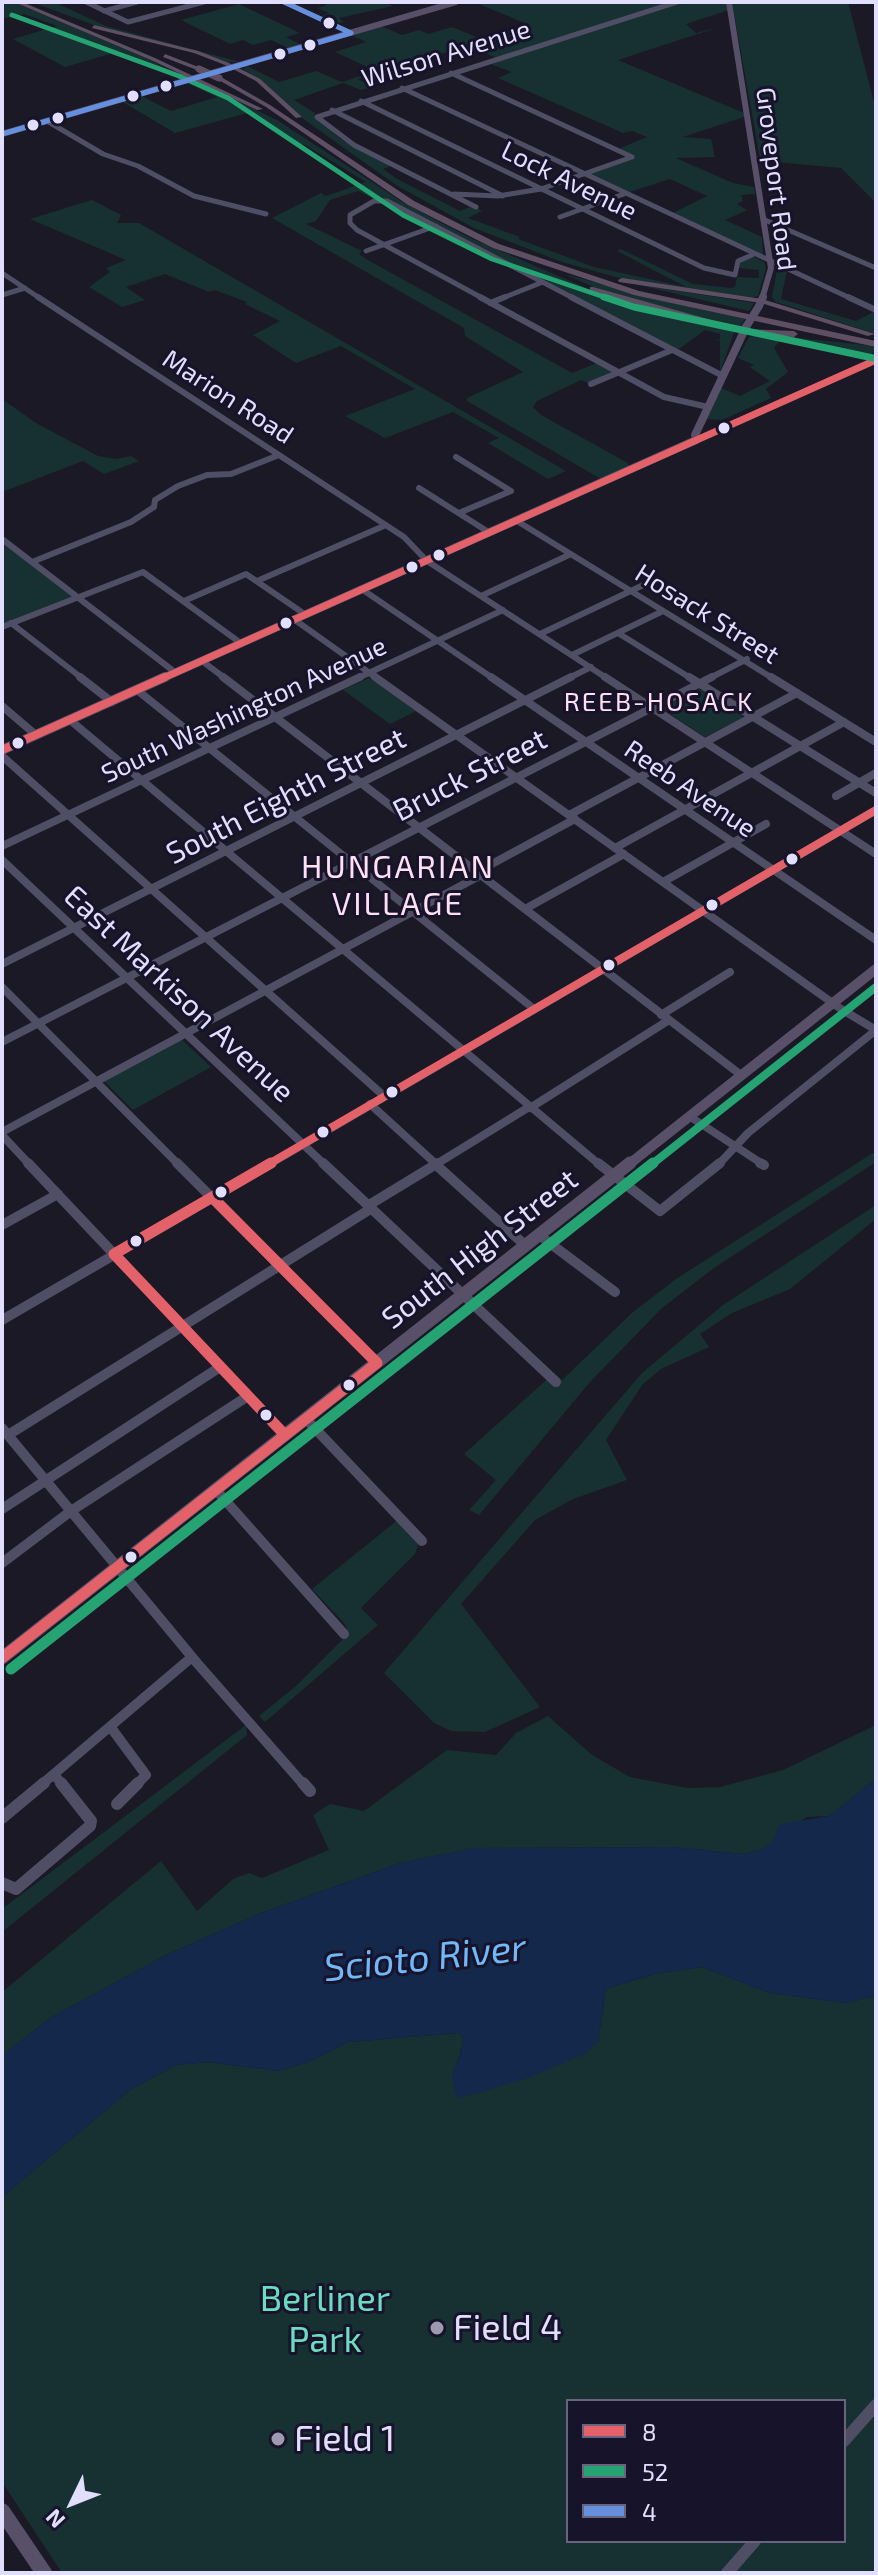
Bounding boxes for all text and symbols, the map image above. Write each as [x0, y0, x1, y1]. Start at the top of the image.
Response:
street label: Wilson Avenue [358, 14, 534, 94]
unlabelled marker [321, 15, 337, 31]
unlabelled marker [302, 37, 318, 53]
unlabelled marker [272, 46, 288, 62]
unlabelled marker [158, 78, 174, 94]
street label: Groveport Road [749, 86, 803, 272]
unlabelled marker [125, 88, 141, 104]
unlabelled marker [50, 110, 66, 126]
unlabelled marker [25, 117, 41, 133]
street label: Lock Avenue [496, 135, 642, 227]
street label: Marion Road [157, 343, 299, 451]
unlabelled marker [716, 420, 732, 436]
unlabelled marker [431, 547, 447, 563]
street label: Hosack Street [629, 557, 785, 671]
unlabelled marker [404, 559, 420, 575]
unlabelled marker [278, 615, 294, 631]
street label: South Washington Avenue [97, 630, 391, 790]
district label: REEB-HOSACK [564, 686, 754, 718]
street label: South Eighth Street [160, 720, 412, 872]
street label: Bruck Street [387, 721, 553, 829]
street label: Reeb Avenue [618, 734, 762, 844]
unlabelled marker [10, 735, 26, 751]
district label: HUNGARIAN VILLAGE [301, 848, 495, 923]
unlabelled marker [784, 851, 800, 867]
street label: East Markison Avenue [57, 878, 301, 1110]
unlabelled marker [704, 897, 720, 913]
unlabelled marker [601, 957, 617, 973]
unlabelled marker [384, 1084, 400, 1100]
unlabelled marker [315, 1124, 331, 1140]
street label: South High Street [375, 1161, 585, 1337]
unlabelled marker [213, 1184, 229, 1200]
unlabelled marker [128, 1233, 144, 1249]
unlabelled marker [341, 1377, 357, 1393]
unlabelled marker [258, 1407, 274, 1423]
unlabelled marker [123, 1549, 139, 1565]
water label: Scioto River [322, 1925, 528, 1991]
park label: Berliner Park [260, 2277, 390, 2362]
place label: Field 4 [453, 2306, 562, 2350]
marker: Field 4 [428, 2319, 446, 2337]
legend [566, 2399, 846, 2543]
place label: Field 1 [294, 2417, 395, 2461]
text: 8 [642, 2417, 657, 2446]
marker: Field 1 [269, 2430, 287, 2448]
text: 52 [642, 2457, 668, 2486]
north arrow [32, 2463, 112, 2543]
text: 4 [642, 2497, 657, 2526]
text: N [40, 2505, 69, 2534]

